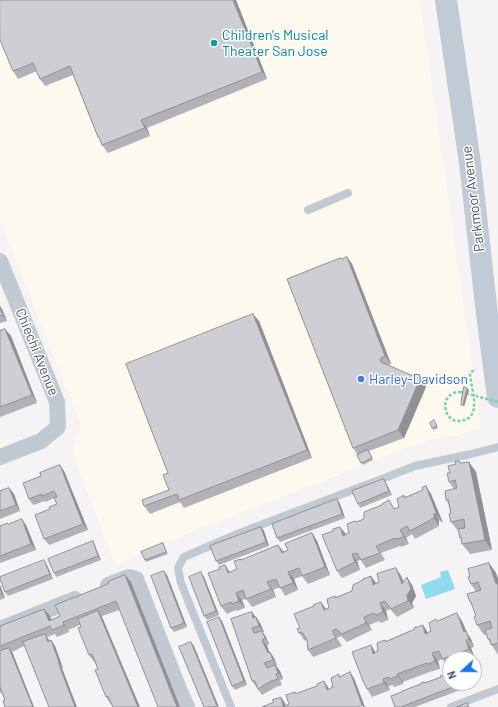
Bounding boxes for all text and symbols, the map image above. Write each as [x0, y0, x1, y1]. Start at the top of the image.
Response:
place label: Children's Musical Theater San Jose [222, 27, 329, 60]
marker: Children's Musical Theater San Jose [209, 38, 219, 48]
street label: Parkmoor Avenue [458, 145, 488, 253]
street label: Chiechi Avenue [12, 306, 62, 398]
place label: Harley-Davidson [369, 371, 468, 387]
marker: Harley-Davidson [356, 374, 366, 384]
north arrow [442, 651, 482, 691]
text: N [444, 669, 459, 681]

